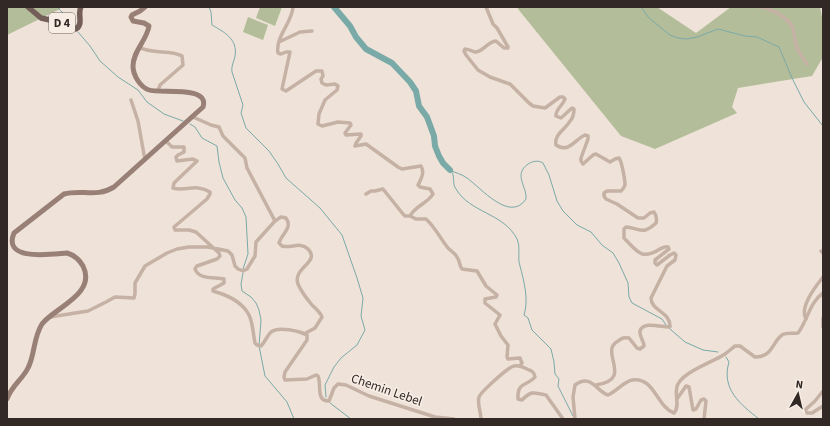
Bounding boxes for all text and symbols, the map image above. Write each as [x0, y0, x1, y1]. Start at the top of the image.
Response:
road number: D 4 [49, 13, 75, 33]
street label: Chemin Lebel [349, 369, 425, 411]
north arrow [778, 374, 818, 414]
text: N [795, 377, 804, 393]

